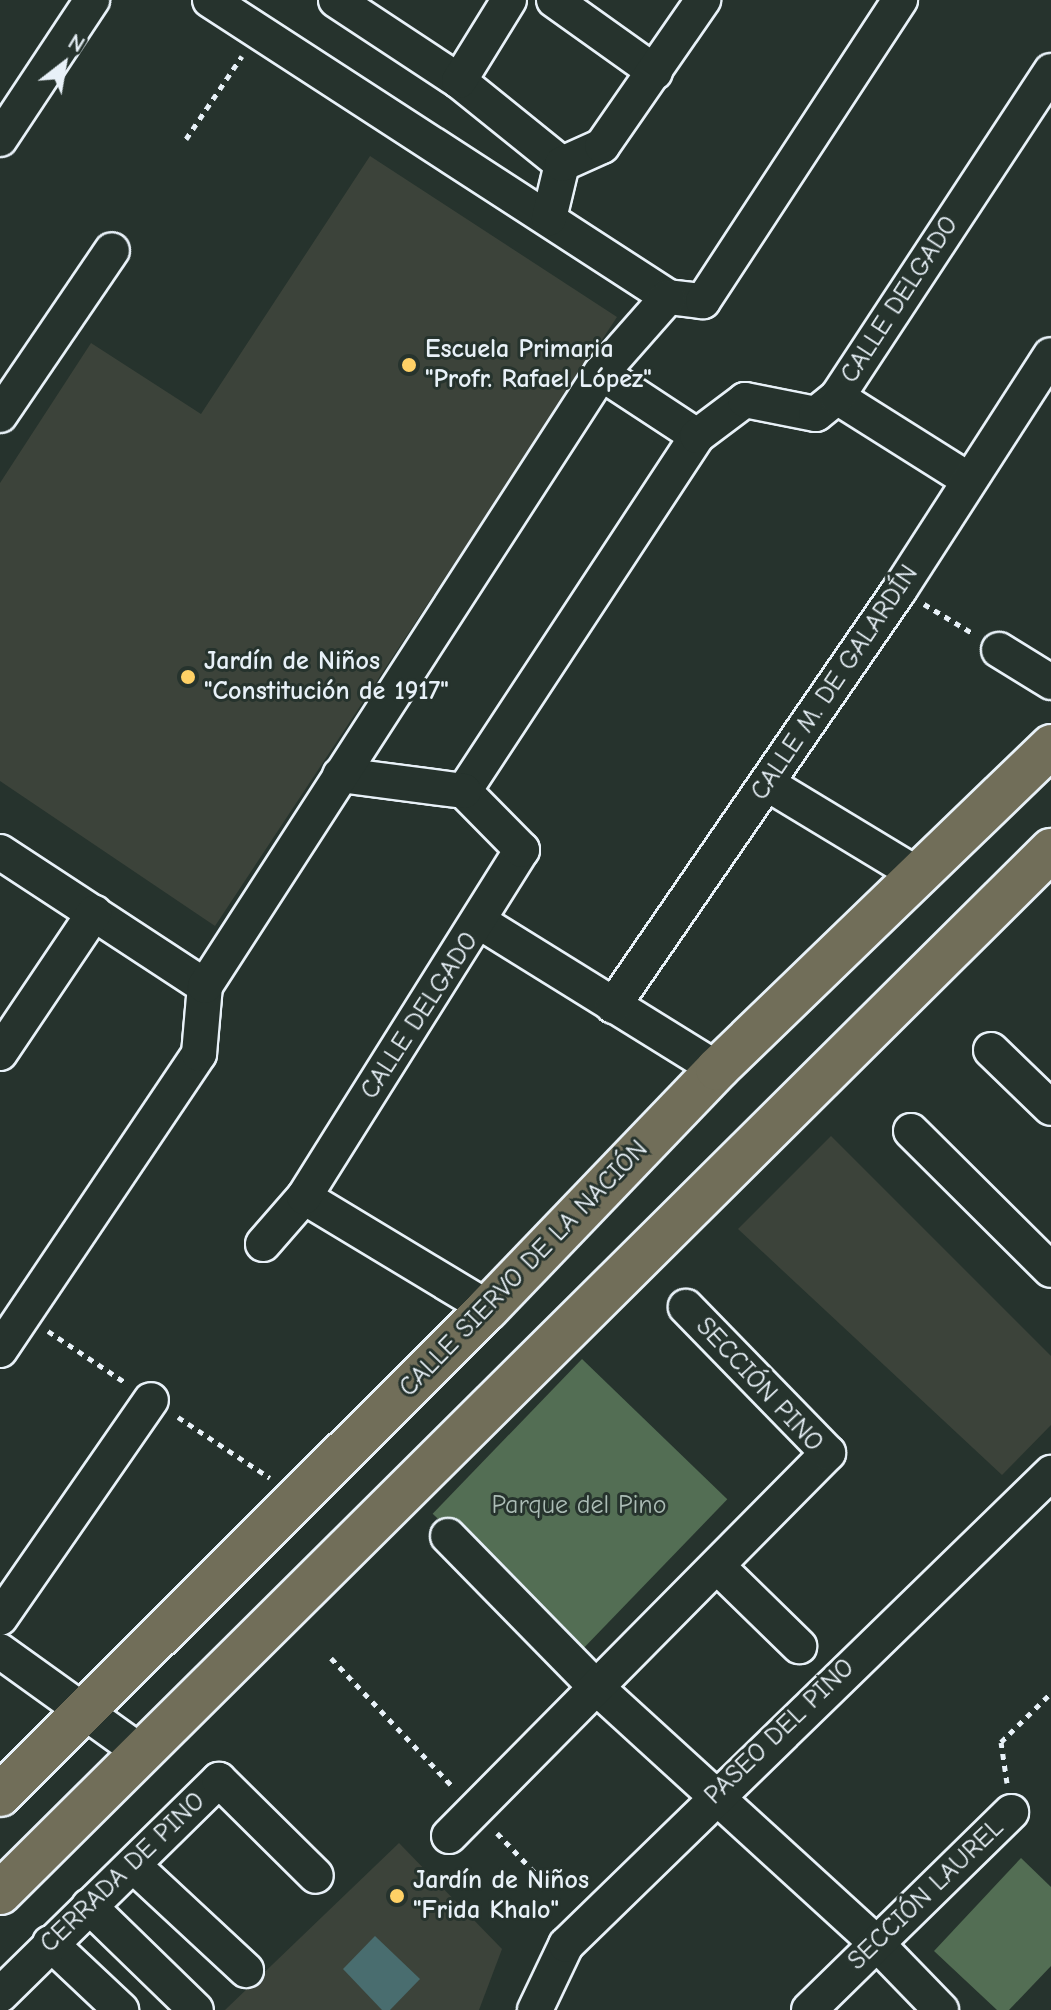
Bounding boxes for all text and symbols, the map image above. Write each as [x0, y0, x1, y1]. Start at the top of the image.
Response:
north arrow [24, 24, 104, 104]
text: N [64, 29, 89, 58]
street label: CALLE DELGADO [835, 211, 965, 389]
place label: Escuela Primaria "Profr. Rafael López" [425, 334, 652, 396]
marker: Escuela Primaria "Profr. Rafael López" [400, 356, 418, 374]
street label: CALLE M. DE GALARDÍN [745, 560, 925, 806]
place label: Jardín de Niños "Constitución de 1917" [204, 646, 449, 708]
marker: Jardín de Niños "Constitución de 1917" [179, 668, 197, 686]
street label: CALLE DELGADO [355, 927, 485, 1105]
street label: CALLE SIERVO DE LA NACIÓN [393, 1134, 655, 1404]
street label: SECCIÓN PINO [689, 1311, 829, 1459]
park label: Parque del Pino [492, 1490, 666, 1522]
street label: PASEO DEL PINO [699, 1653, 861, 1811]
street label: CERRADA DE PINO [34, 1786, 212, 1960]
street label: SECCIÓN LAUREL [842, 1813, 1010, 1977]
place label: Jardín de Niños "Frida Khalo" [413, 1865, 589, 1926]
marker: Jardín de Niños "Frida Khalo" [388, 1887, 406, 1905]

